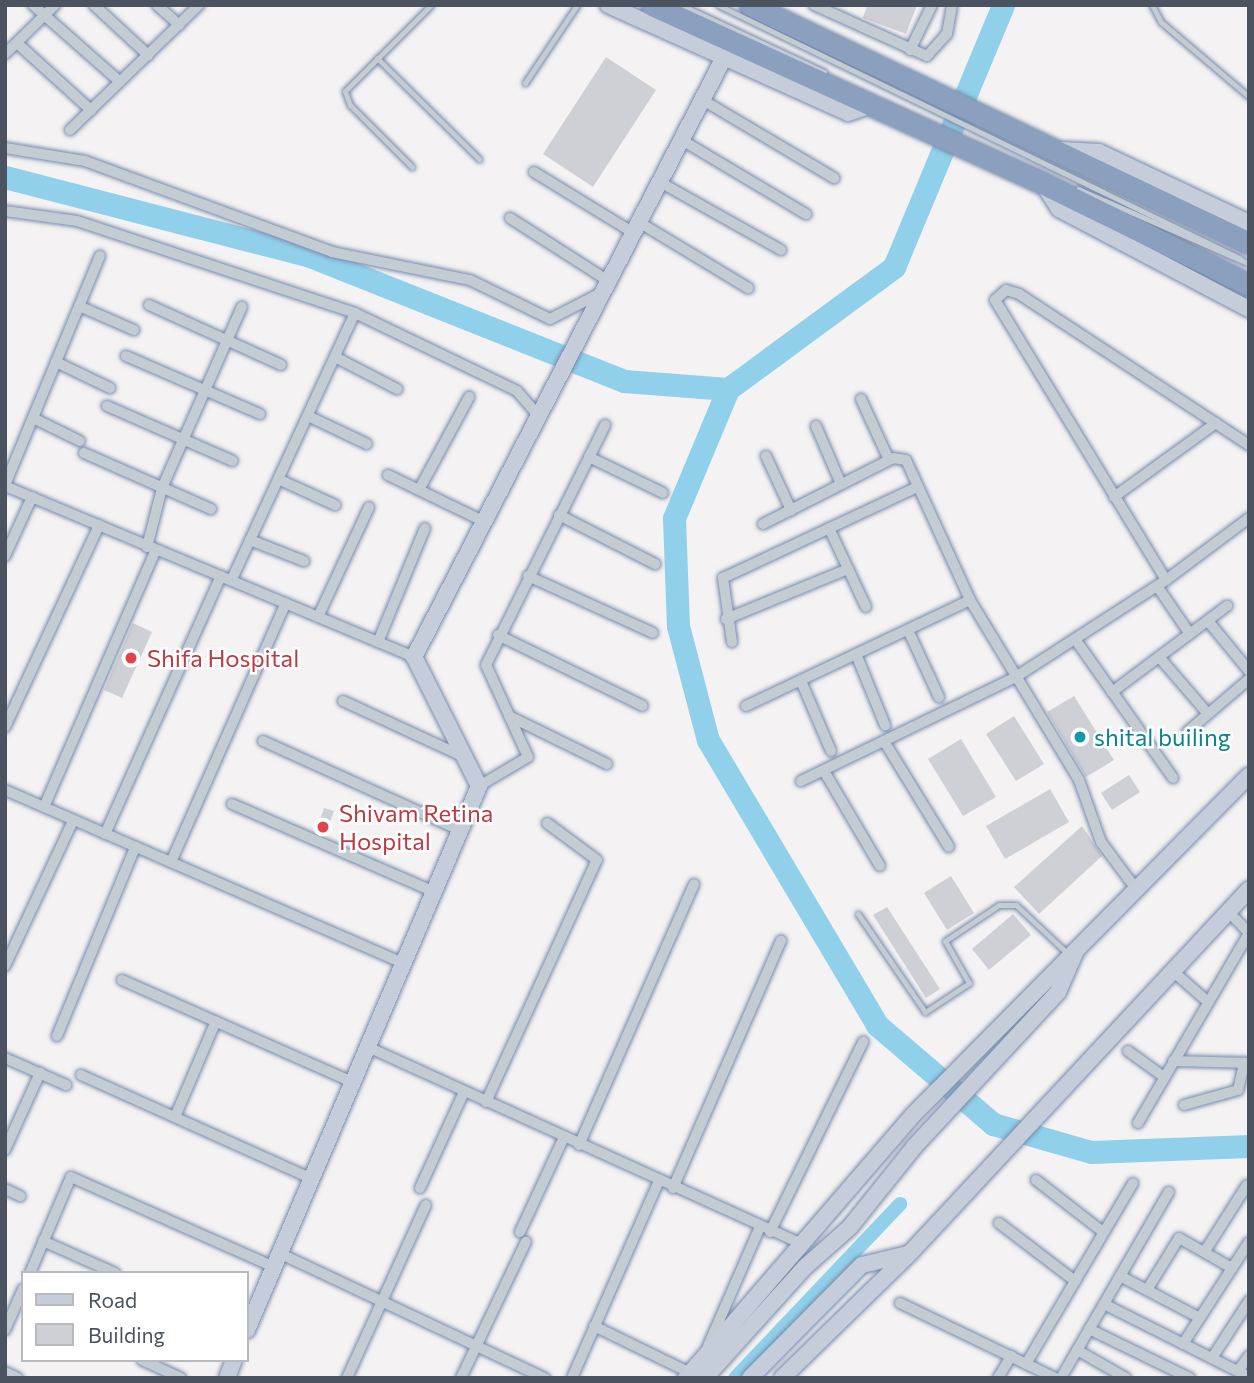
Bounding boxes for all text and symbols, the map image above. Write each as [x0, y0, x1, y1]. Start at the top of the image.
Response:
place label: Shifa Hospital [147, 644, 299, 672]
marker: Shifa Hospital [121, 648, 141, 668]
place label: shital builing [1094, 723, 1231, 751]
marker: shital builing [1072, 729, 1088, 745]
place label: Shivam Retina Hospital [339, 799, 493, 855]
marker: Shivam Retina Hospital [313, 817, 333, 837]
legend [21, 1271, 248, 1362]
text: Road [88, 1287, 137, 1312]
text: Building [88, 1322, 165, 1347]

